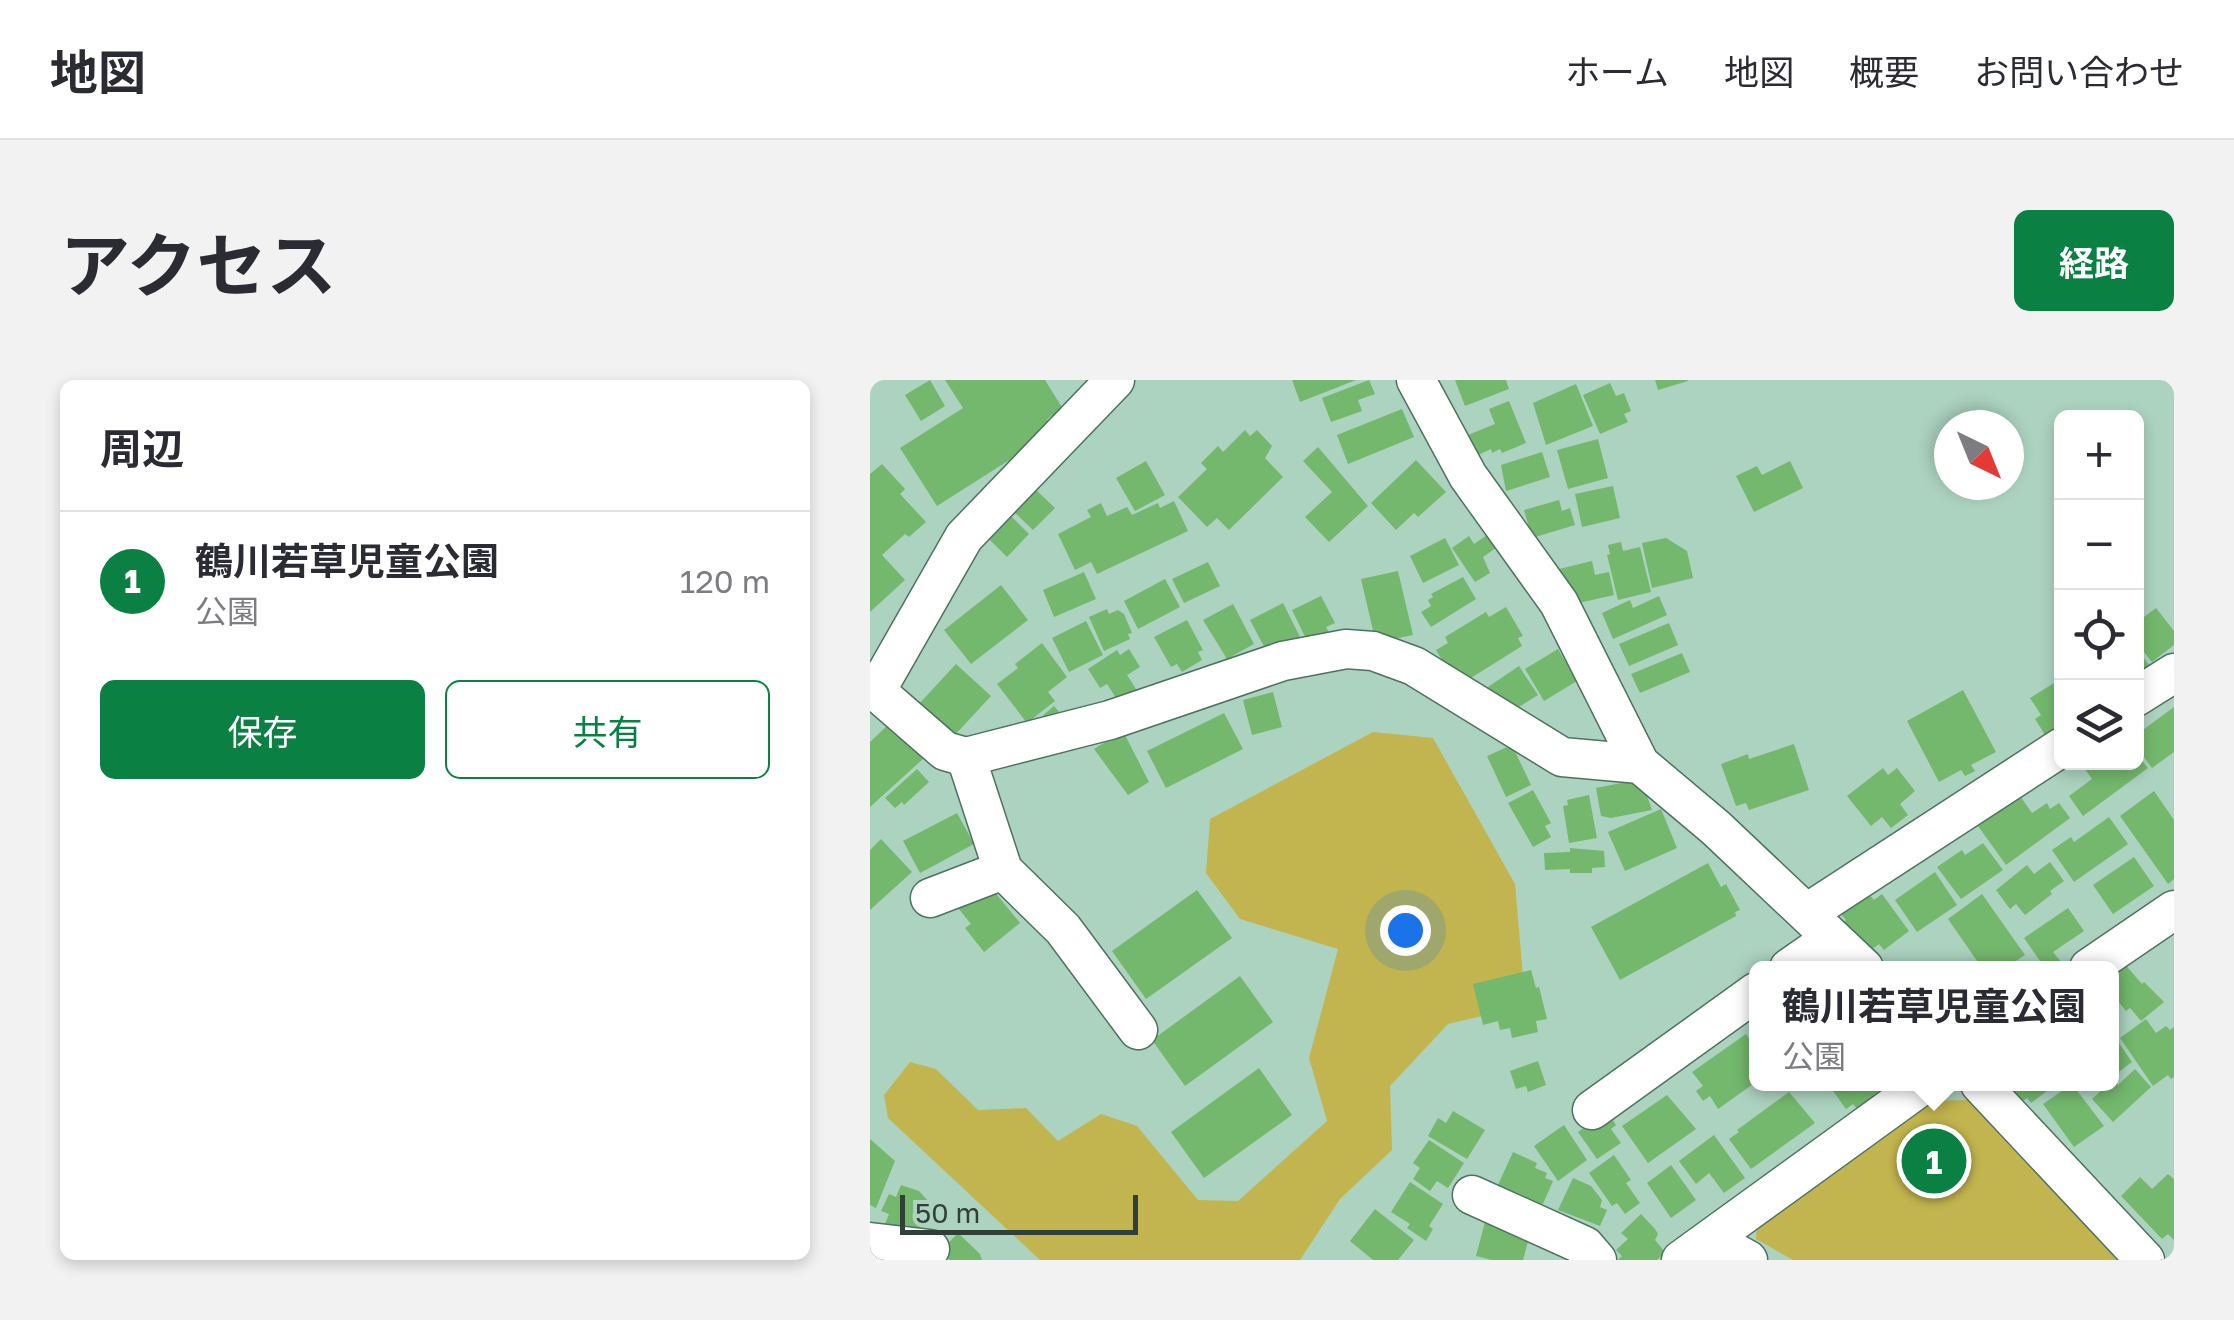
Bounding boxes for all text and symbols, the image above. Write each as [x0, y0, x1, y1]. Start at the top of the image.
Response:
text: 地図 [50, 43, 146, 101]
text: ホーム [1565, 51, 1669, 93]
text: 地図 [1724, 51, 1794, 93]
text: 概要 [1849, 51, 1919, 93]
text: お問い合わせ [1974, 51, 2184, 93]
button: 経路 [2014, 210, 2174, 311]
text: アクセス [60, 222, 337, 306]
north arrow [1934, 410, 2024, 500]
map controls [2054, 410, 2144, 770]
button: + [2054, 410, 2144, 500]
text: 周辺 [100, 423, 184, 473]
button: − [2054, 500, 2144, 590]
text: 鶴川若草児童公園 [195, 538, 499, 583]
text: 1 [124, 562, 141, 600]
text: 120 m [680, 562, 770, 600]
button: locate [2054, 590, 2144, 680]
text: 公園 [195, 592, 259, 630]
button: 保存 [100, 680, 425, 779]
button: 共有 [445, 680, 770, 779]
button: layers [2054, 680, 2144, 770]
your location [1380, 905, 1431, 956]
popup [1749, 961, 2119, 1091]
text: 鶴川若草児童公園 [1782, 983, 2086, 1028]
text: 公園 [1782, 1037, 1846, 1075]
pin: 1 [1902, 1124, 1966, 1198]
scale bar [900, 1190, 1138, 1234]
text: 50 m [915, 1196, 980, 1229]

